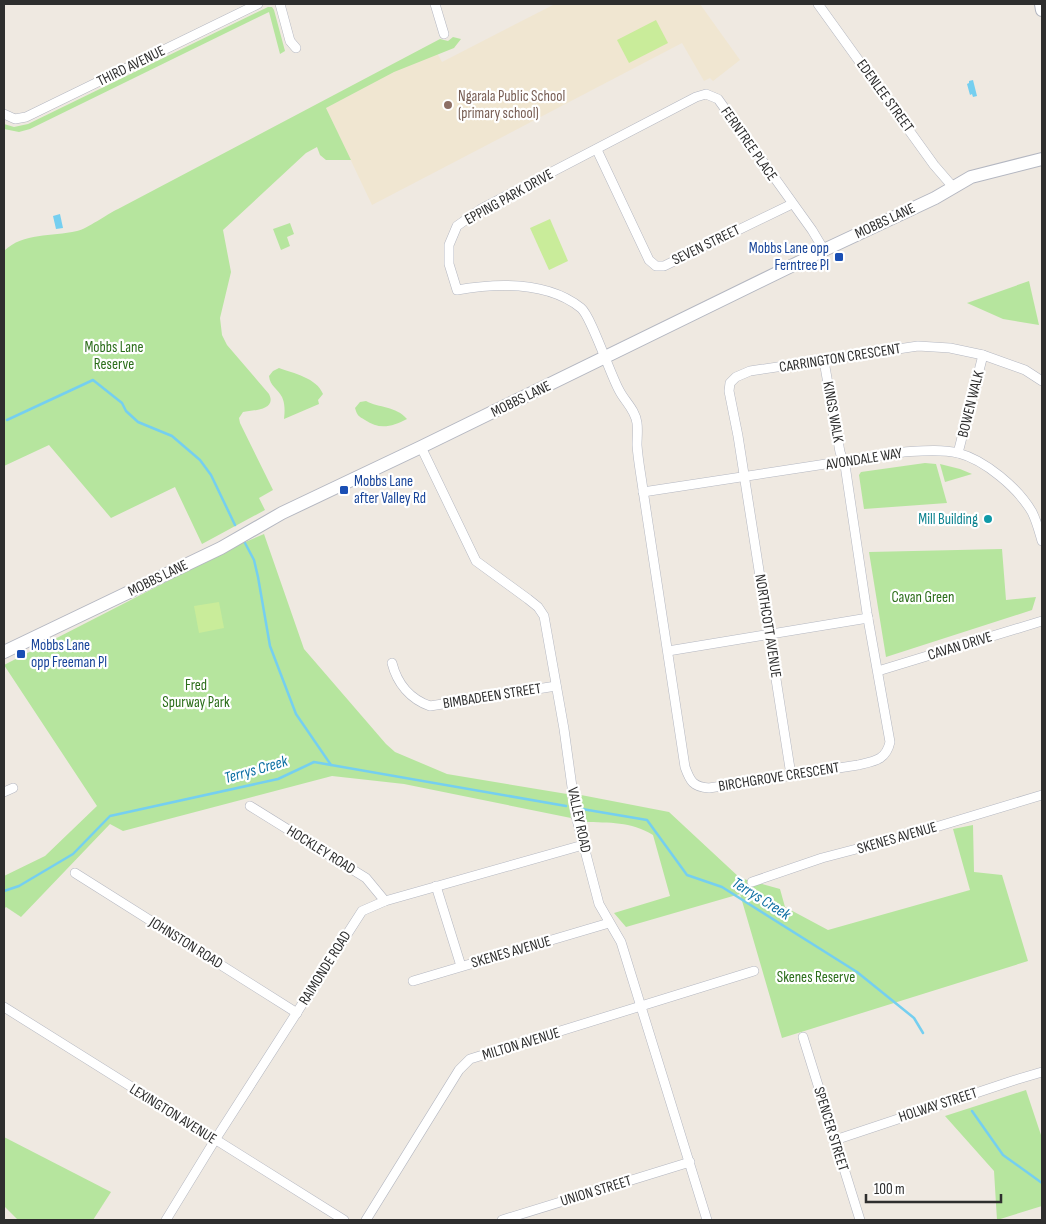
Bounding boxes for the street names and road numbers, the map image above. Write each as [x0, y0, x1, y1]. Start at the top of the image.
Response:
street label: THIRD AVENUE [94, 41, 168, 91]
street label: EDENLEE STREET [852, 56, 918, 136]
street label: FERNTREE PLACE [716, 103, 782, 185]
street label: EPPING PARK DRIVE [461, 165, 557, 229]
street label: MOBBS LANE [852, 199, 918, 243]
street label: SEVEN STREET [669, 220, 743, 270]
street label: CARRINGTON CRESCENT [778, 339, 902, 377]
street label: BOWEN WALK [954, 368, 989, 439]
street label: MOBBS LANE [488, 376, 554, 422]
street label: KINGS WALK [818, 380, 848, 444]
street label: AVONDALE WAY [824, 443, 904, 475]
street label: MOBBS LANE [125, 555, 191, 601]
street label: NORTHCOTT AVENUE [750, 573, 786, 679]
street label: CAVAN DRIVE [926, 627, 994, 665]
street label: BIMBADEEN STREET [441, 679, 543, 713]
street label: BIRCHGROVE CRESCENT [717, 758, 841, 796]
street label: VALLEY ROAD [563, 785, 595, 855]
street label: SKENES AVENUE [855, 818, 939, 858]
street label: HOCKLEY ROAD [283, 821, 359, 879]
street label: JOHNSTON ROAD [145, 912, 226, 973]
street label: RAIMONDE ROAD [295, 927, 355, 1009]
street label: SKENES AVENUE [469, 932, 553, 972]
street label: MILTON AVENUE [480, 1023, 562, 1065]
street label: LEXINGTON AVENUE [126, 1080, 220, 1148]
street label: HOLWAY STREET [896, 1083, 980, 1127]
street label: SPENCER STREET [809, 1085, 853, 1173]
street label: UNION STREET [558, 1171, 634, 1211]

